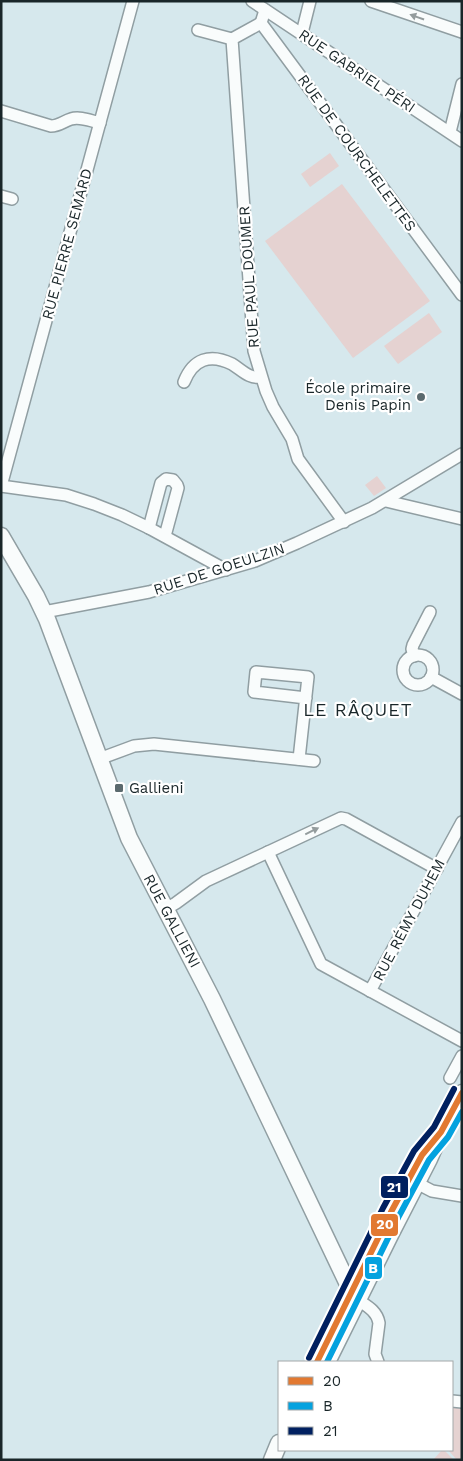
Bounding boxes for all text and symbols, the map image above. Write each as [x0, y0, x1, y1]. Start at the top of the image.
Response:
one-way arrow [409, 12, 424, 20]
street label: RUE GABRIEL PÉRI [295, 25, 419, 117]
street label: RUE DE COURCHELETTES [294, 71, 420, 235]
street label: RUE PIERRE SEMARD [38, 166, 96, 322]
street label: RUE PAUL DOUMER [235, 205, 263, 349]
place label: École primaire Denis Papin [305, 379, 411, 414]
marker: École primaire Denis Papin [415, 391, 427, 403]
street label: RUE DE GOEULZIN [151, 539, 287, 599]
district label: LE RÂQUET [303, 699, 413, 720]
place label: Gallieni [129, 779, 183, 797]
marker: Gallieni [113, 782, 125, 794]
one-way arrow [305, 827, 319, 835]
street label: RUE RÉMY DUHEM [369, 856, 449, 984]
street label: RUE GALLIENI [140, 871, 204, 971]
line badge: 21 [380, 1175, 409, 1199]
text: 21 [387, 1179, 401, 1195]
line badge: 20 [370, 1213, 399, 1237]
text: 20 [376, 1216, 394, 1232]
line badge: B [364, 1256, 383, 1280]
text: B [368, 1260, 378, 1276]
legend [278, 1361, 453, 1451]
text: 20 [323, 1372, 341, 1390]
text: B [323, 1397, 333, 1415]
text: 21 [323, 1422, 338, 1440]

